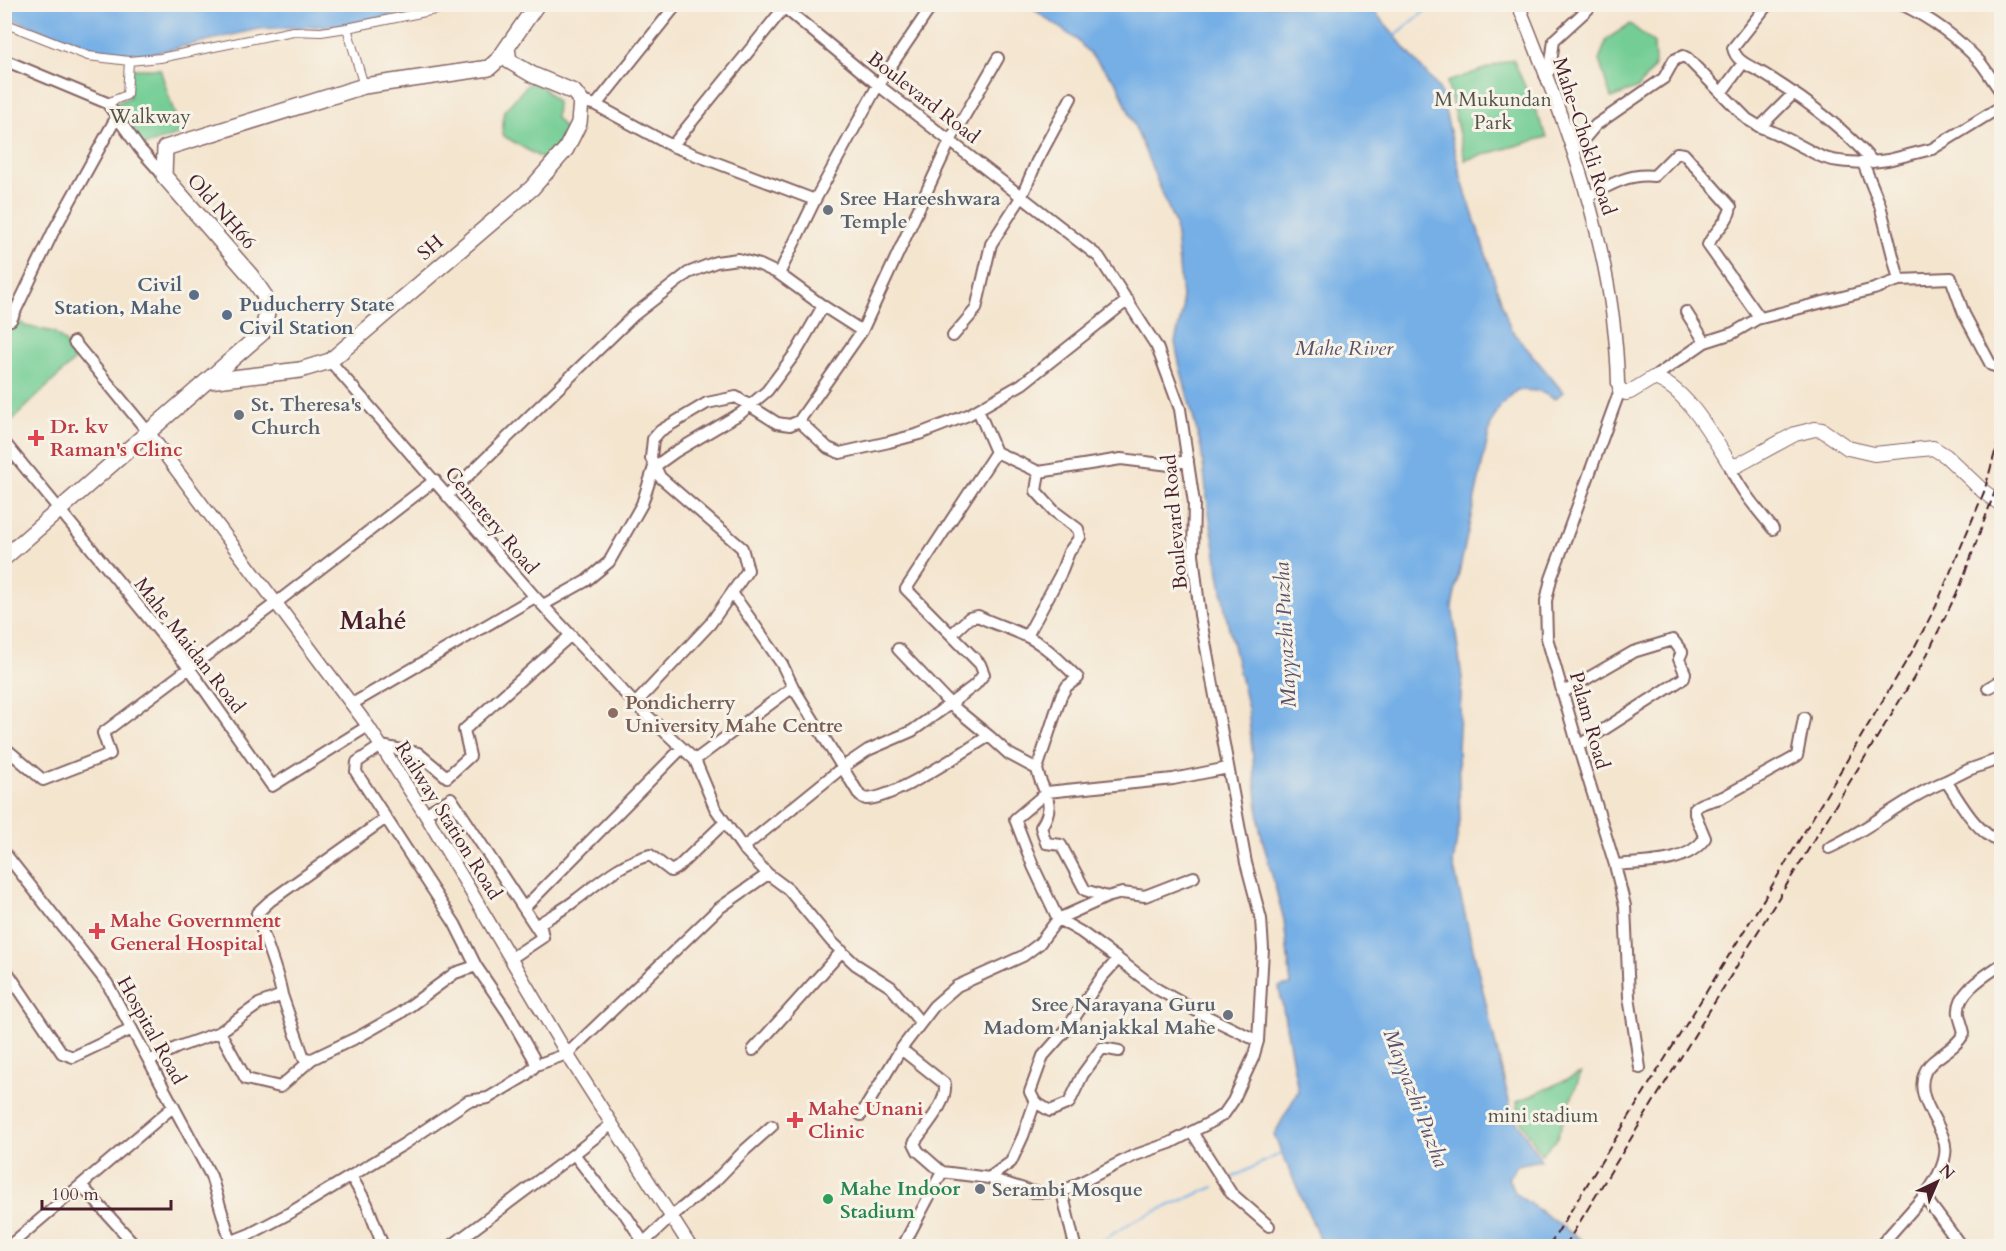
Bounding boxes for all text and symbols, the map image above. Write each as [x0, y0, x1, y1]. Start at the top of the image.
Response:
street label: Boulevard Road [862, 45, 986, 150]
street label: Mahe-Chokli Road [1546, 54, 1623, 219]
park label: M Mukundan Park [1434, 86, 1552, 136]
park label: Walkway [108, 103, 191, 130]
street label: Old NH66 [181, 168, 262, 255]
place label: Sree Hareeshwara Temple [840, 185, 1001, 235]
marker: Sree Hareeshwara Temple [821, 203, 835, 217]
street label: SH [411, 228, 449, 266]
place label: Civil Station, Mahe [55, 271, 182, 321]
marker: Civil Station, Mahe [187, 288, 201, 302]
place label: Puducherry State Civil Station [239, 291, 395, 341]
marker: Puducherry State Civil Station [220, 308, 234, 322]
water label: Mahe River [1295, 334, 1394, 363]
place label: St. Theresa's Church [251, 391, 362, 441]
marker: St. Theresa's Church [232, 408, 246, 422]
place label: Dr. kv Raman's Clinc [50, 413, 183, 463]
marker: Dr. kv Raman's Clinc [27, 429, 45, 447]
street label: Boulevard Road [1155, 453, 1194, 591]
street label: Cemetery Road [439, 461, 545, 580]
water label: Mayyazhi Puzha [1267, 561, 1304, 709]
street label: Mahe Maidan Road [128, 572, 252, 719]
district label: Mahé [339, 603, 407, 638]
street label: Palam Road [1563, 668, 1616, 772]
place label: Pondicherry University Mahe Centre [625, 689, 843, 739]
marker: Pondicherry University Mahe Centre [606, 706, 620, 720]
street label: Railway Station Road [389, 736, 509, 905]
place label: Mahe Government General Hospital [110, 907, 281, 957]
marker: Mahe Government General Hospital [88, 922, 106, 940]
street label: Hospital Road [111, 971, 193, 1090]
place label: Sree Narayana Guru Madom Manjakkal Mahe [984, 991, 1216, 1041]
marker: Sree Narayana Guru Madom Manjakkal Mahe [1221, 1008, 1235, 1022]
water label: Mayyazhi Puzha [1376, 1025, 1455, 1172]
place label: Mahe Unani Clinic [808, 1095, 923, 1145]
park label: mini stadium [1488, 1102, 1598, 1129]
marker: Mahe Unani Clinic [786, 1111, 804, 1129]
north arrow [1907, 1152, 1967, 1212]
text: N [1934, 1159, 1959, 1185]
scale bar [42, 1173, 171, 1211]
place label: Mahe Indoor Stadium [840, 1175, 961, 1225]
place label: Serambi Mosque [992, 1176, 1143, 1203]
text: 100 m [51, 1182, 99, 1207]
marker: Serambi Mosque [973, 1182, 987, 1196]
marker: Mahe Indoor Stadium [821, 1192, 835, 1206]

